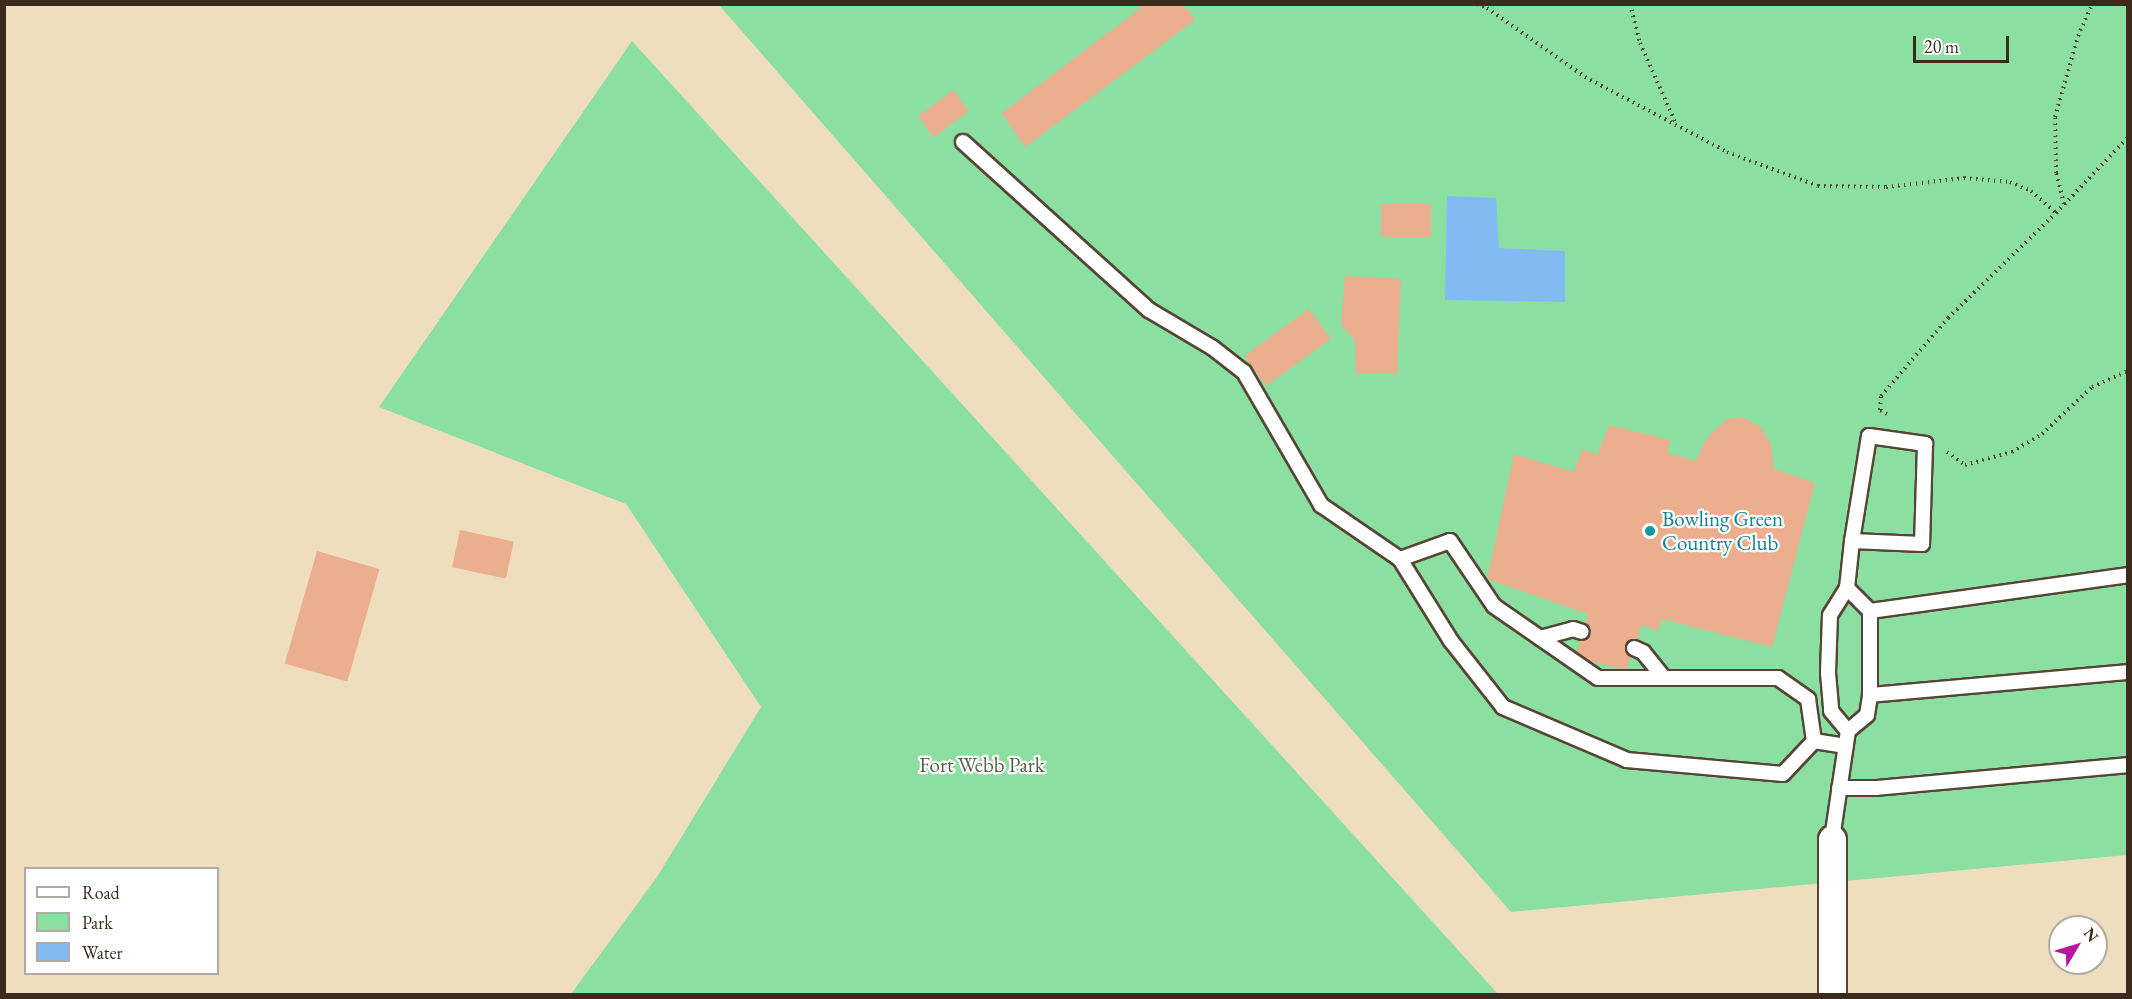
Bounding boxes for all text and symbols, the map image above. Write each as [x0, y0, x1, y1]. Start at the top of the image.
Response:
scale bar [1916, 24, 2012, 62]
text: 20 m [1924, 35, 1959, 58]
place label: Bowling Green Country Club [1662, 506, 1783, 556]
marker: Bowling Green Country Club [1643, 524, 1657, 538]
park label: Fort Webb Park [919, 752, 1045, 778]
legend [24, 867, 219, 975]
text: Road [82, 881, 120, 904]
text: Park [82, 911, 113, 934]
north arrow [2048, 915, 2108, 975]
text: N [2079, 923, 2103, 946]
text: Water [82, 941, 123, 964]

